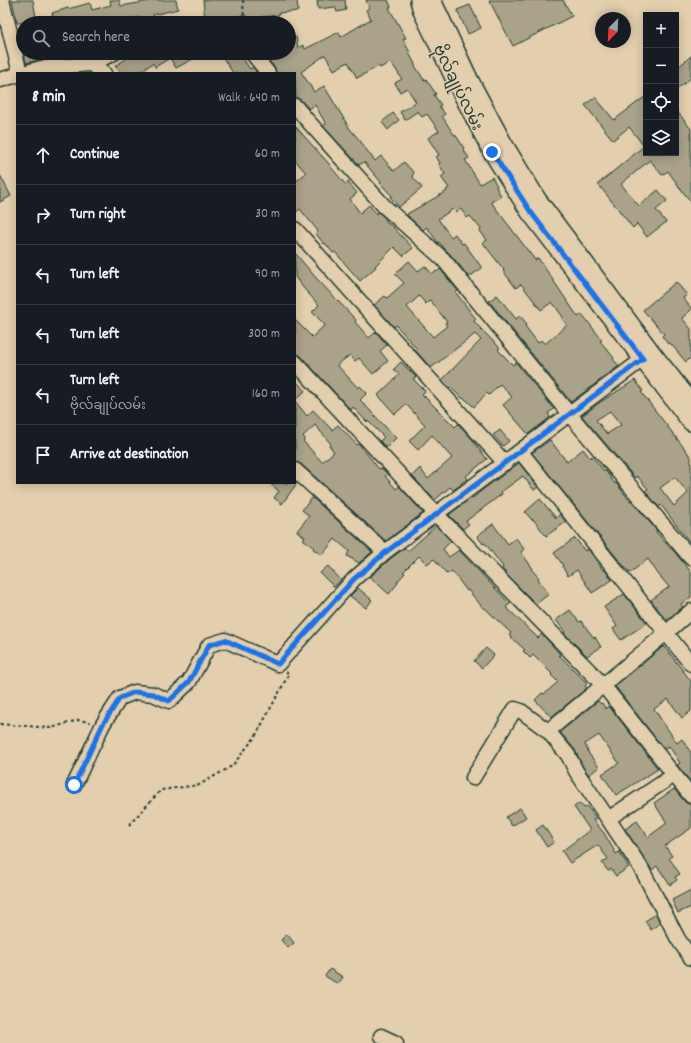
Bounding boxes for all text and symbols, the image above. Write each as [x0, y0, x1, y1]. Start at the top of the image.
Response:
north arrow [595, 12, 631, 48]
map controls [643, 12, 679, 156]
button: + [643, 12, 679, 48]
search box [16, 16, 296, 60]
icon: search [30, 27, 52, 49]
text: Search here [62, 27, 130, 49]
street label: ဗိုလ်ချုပ်လမ်း [425, 40, 489, 135]
button: − [643, 48, 679, 84]
button: locate [643, 84, 679, 120]
text: 8 min [32, 86, 65, 110]
text: Walk · 640 m [218, 89, 280, 108]
button: layers [643, 120, 679, 156]
route end [483, 143, 501, 161]
icon: ahead [32, 144, 54, 166]
text: Continue [70, 144, 119, 166]
text: 60 m [255, 145, 280, 164]
icon: right [32, 204, 54, 226]
text: Turn right [70, 204, 126, 226]
text: 30 m [255, 205, 280, 224]
icon: left [32, 264, 54, 286]
text: Turn left [70, 264, 119, 286]
text: 90 m [255, 265, 280, 284]
icon: left [32, 324, 54, 346]
text: Turn left [70, 324, 119, 346]
text: 300 m [248, 325, 280, 344]
text: Turn left [70, 370, 119, 392]
icon: left [32, 384, 54, 406]
text: 160 m [252, 385, 280, 404]
text: ဗိုလ်ချုပ်လမ်း [70, 397, 146, 416]
icon: arrive [32, 444, 54, 466]
text: Arrive at destination [70, 444, 188, 466]
route start [65, 776, 83, 794]

